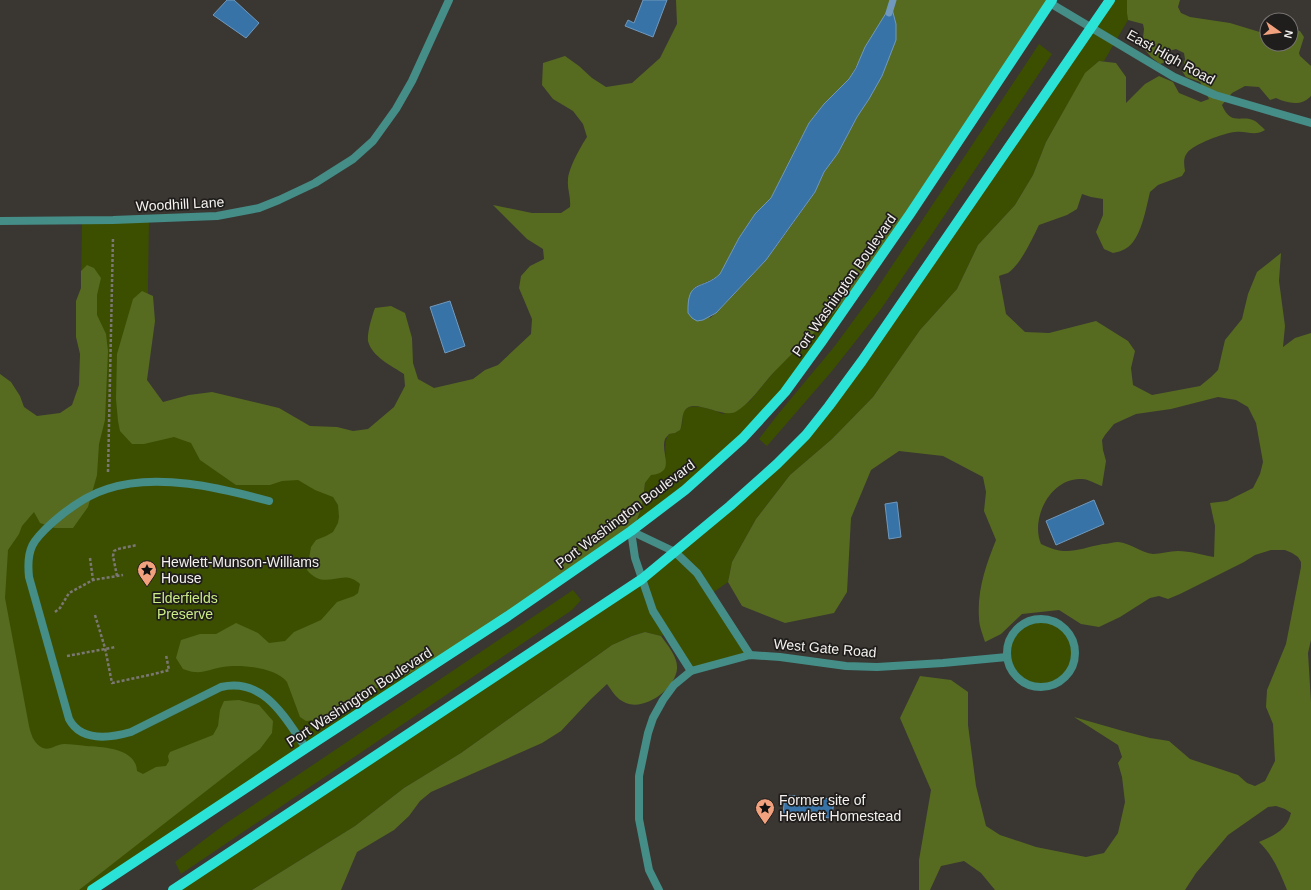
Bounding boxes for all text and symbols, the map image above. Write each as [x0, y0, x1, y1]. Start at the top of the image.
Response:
north arrow [1259, 12, 1299, 52]
street label: East High Road [1124, 26, 1218, 88]
text: N [1282, 29, 1295, 40]
street label: Woodhill Lane [135, 194, 225, 214]
street label: Port Washington Boulevard [789, 211, 899, 359]
street label: Port Washington Boulevard [552, 456, 698, 572]
place label: Hewlett-Munson-Williams House [161, 554, 319, 586]
place icon: Hewlett-Munson-Williams House [136, 559, 158, 587]
park label: Elderfields Preserve [152, 590, 218, 622]
street label: West Gate Road [773, 636, 877, 660]
street label: Port Washington Boulevard [283, 644, 435, 750]
place label: Former site of Hewlett Homestead [779, 792, 901, 824]
place icon: Former site of Hewlett Homestead [754, 797, 776, 825]

